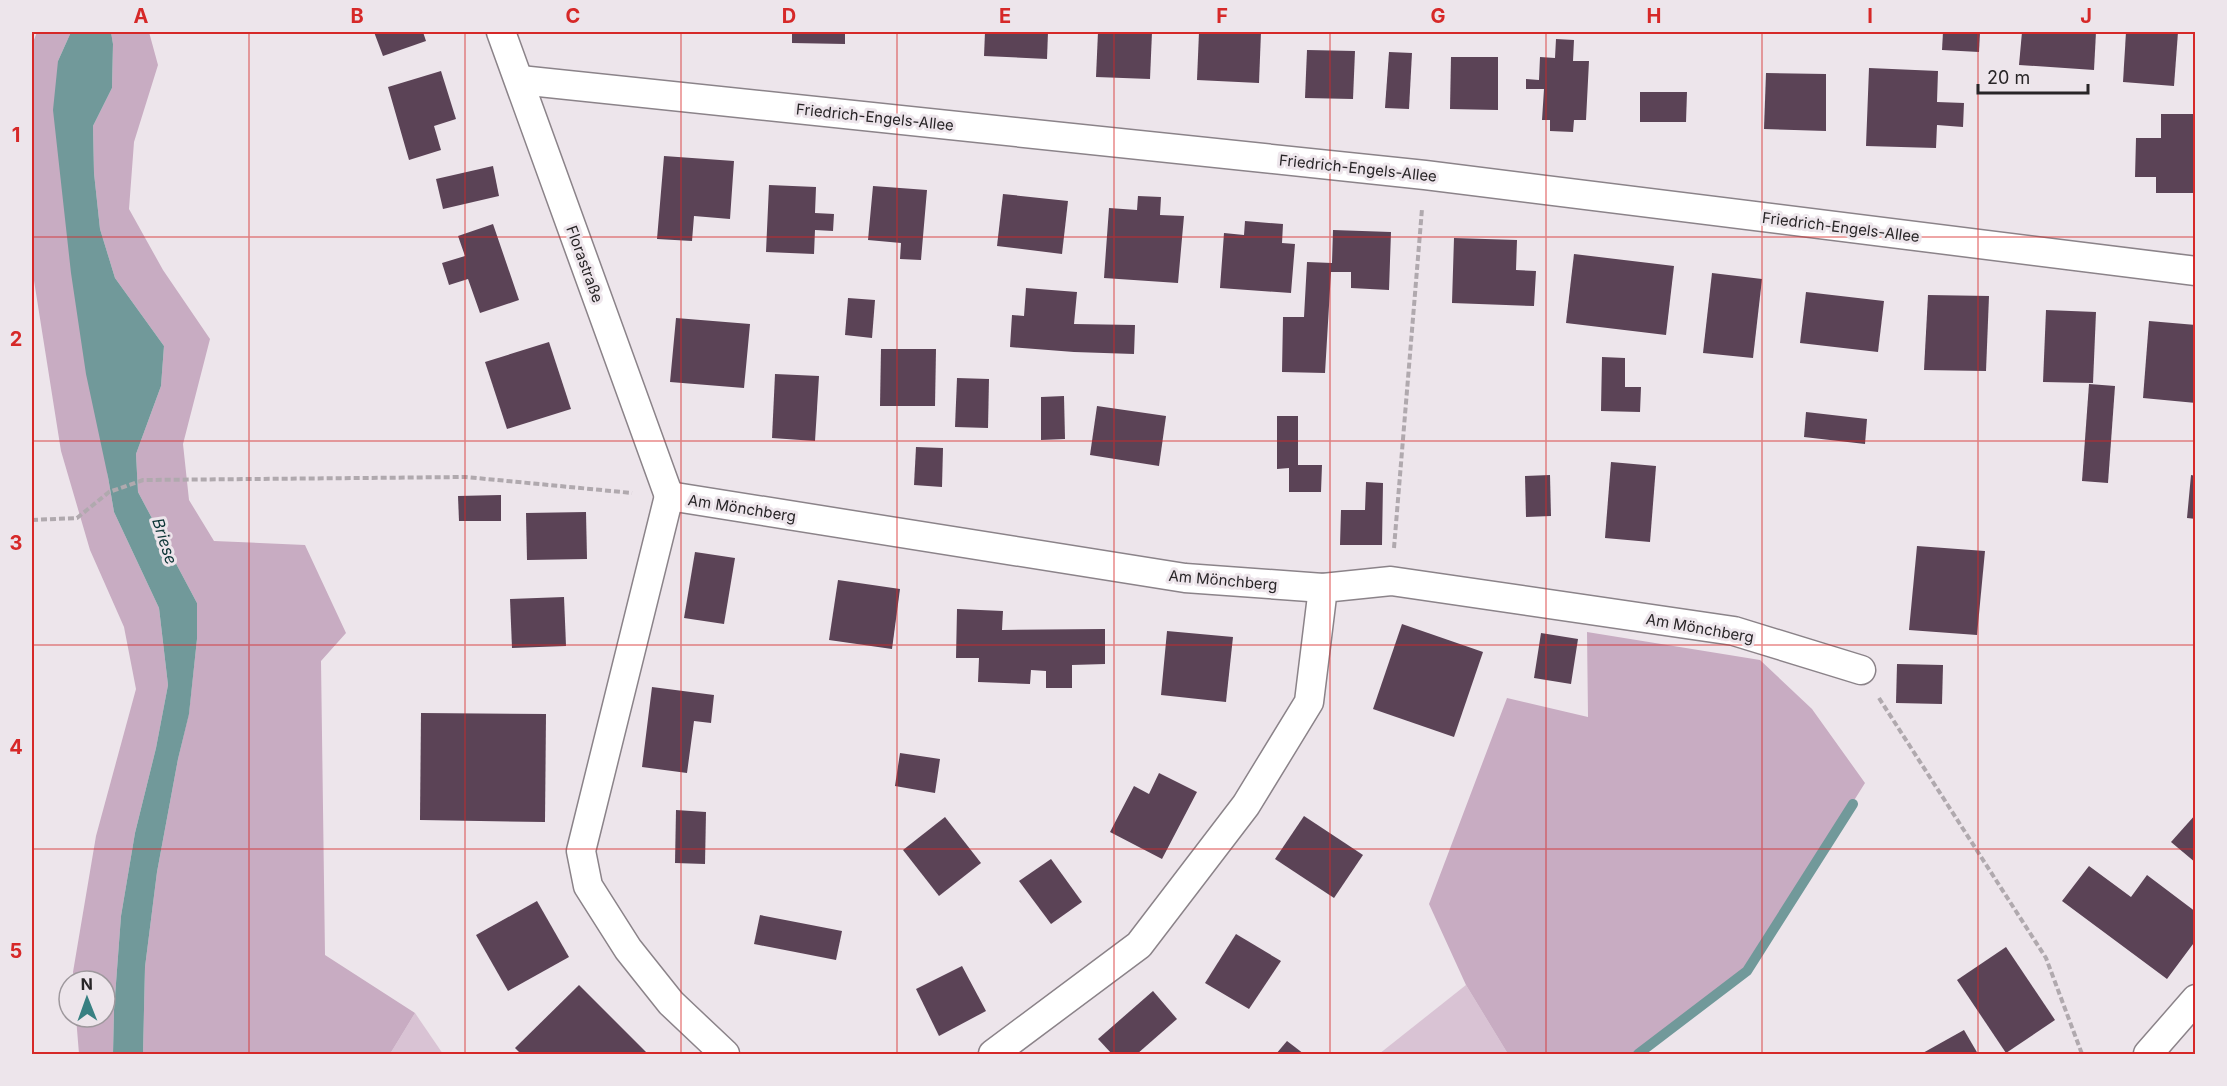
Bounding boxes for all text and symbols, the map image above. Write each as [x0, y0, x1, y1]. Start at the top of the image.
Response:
text: A [134, 4, 149, 28]
text: B [350, 4, 364, 28]
text: C [566, 4, 580, 28]
text: D [782, 4, 796, 28]
text: E [999, 4, 1011, 28]
text: F [1216, 4, 1228, 28]
text: G [1430, 4, 1446, 28]
text: H [1647, 4, 1661, 28]
text: I [1867, 4, 1873, 28]
text: J [2080, 4, 2092, 28]
scale bar [1978, 57, 2088, 95]
text: 20 m [1987, 67, 2030, 88]
street label: Friedrich-Engels-Allee [795, 99, 955, 135]
text: 1 [12, 123, 20, 147]
street label: Friedrich-Engels-Allee [1278, 150, 1438, 186]
street label: Friedrich-Engels-Allee [1761, 208, 1921, 246]
street label: Florastraße [562, 223, 608, 305]
text: 2 [10, 327, 22, 351]
street label: Am Mönchberg [687, 490, 797, 526]
water label: Briese [148, 515, 182, 567]
text: 3 [10, 531, 22, 555]
street label: Am Mönchberg [1168, 566, 1278, 594]
street label: Am Mönchberg [1645, 609, 1755, 647]
text: 4 [9, 735, 23, 759]
text: 5 [10, 939, 22, 963]
north arrow [57, 969, 117, 1029]
text: N [80, 974, 93, 994]

